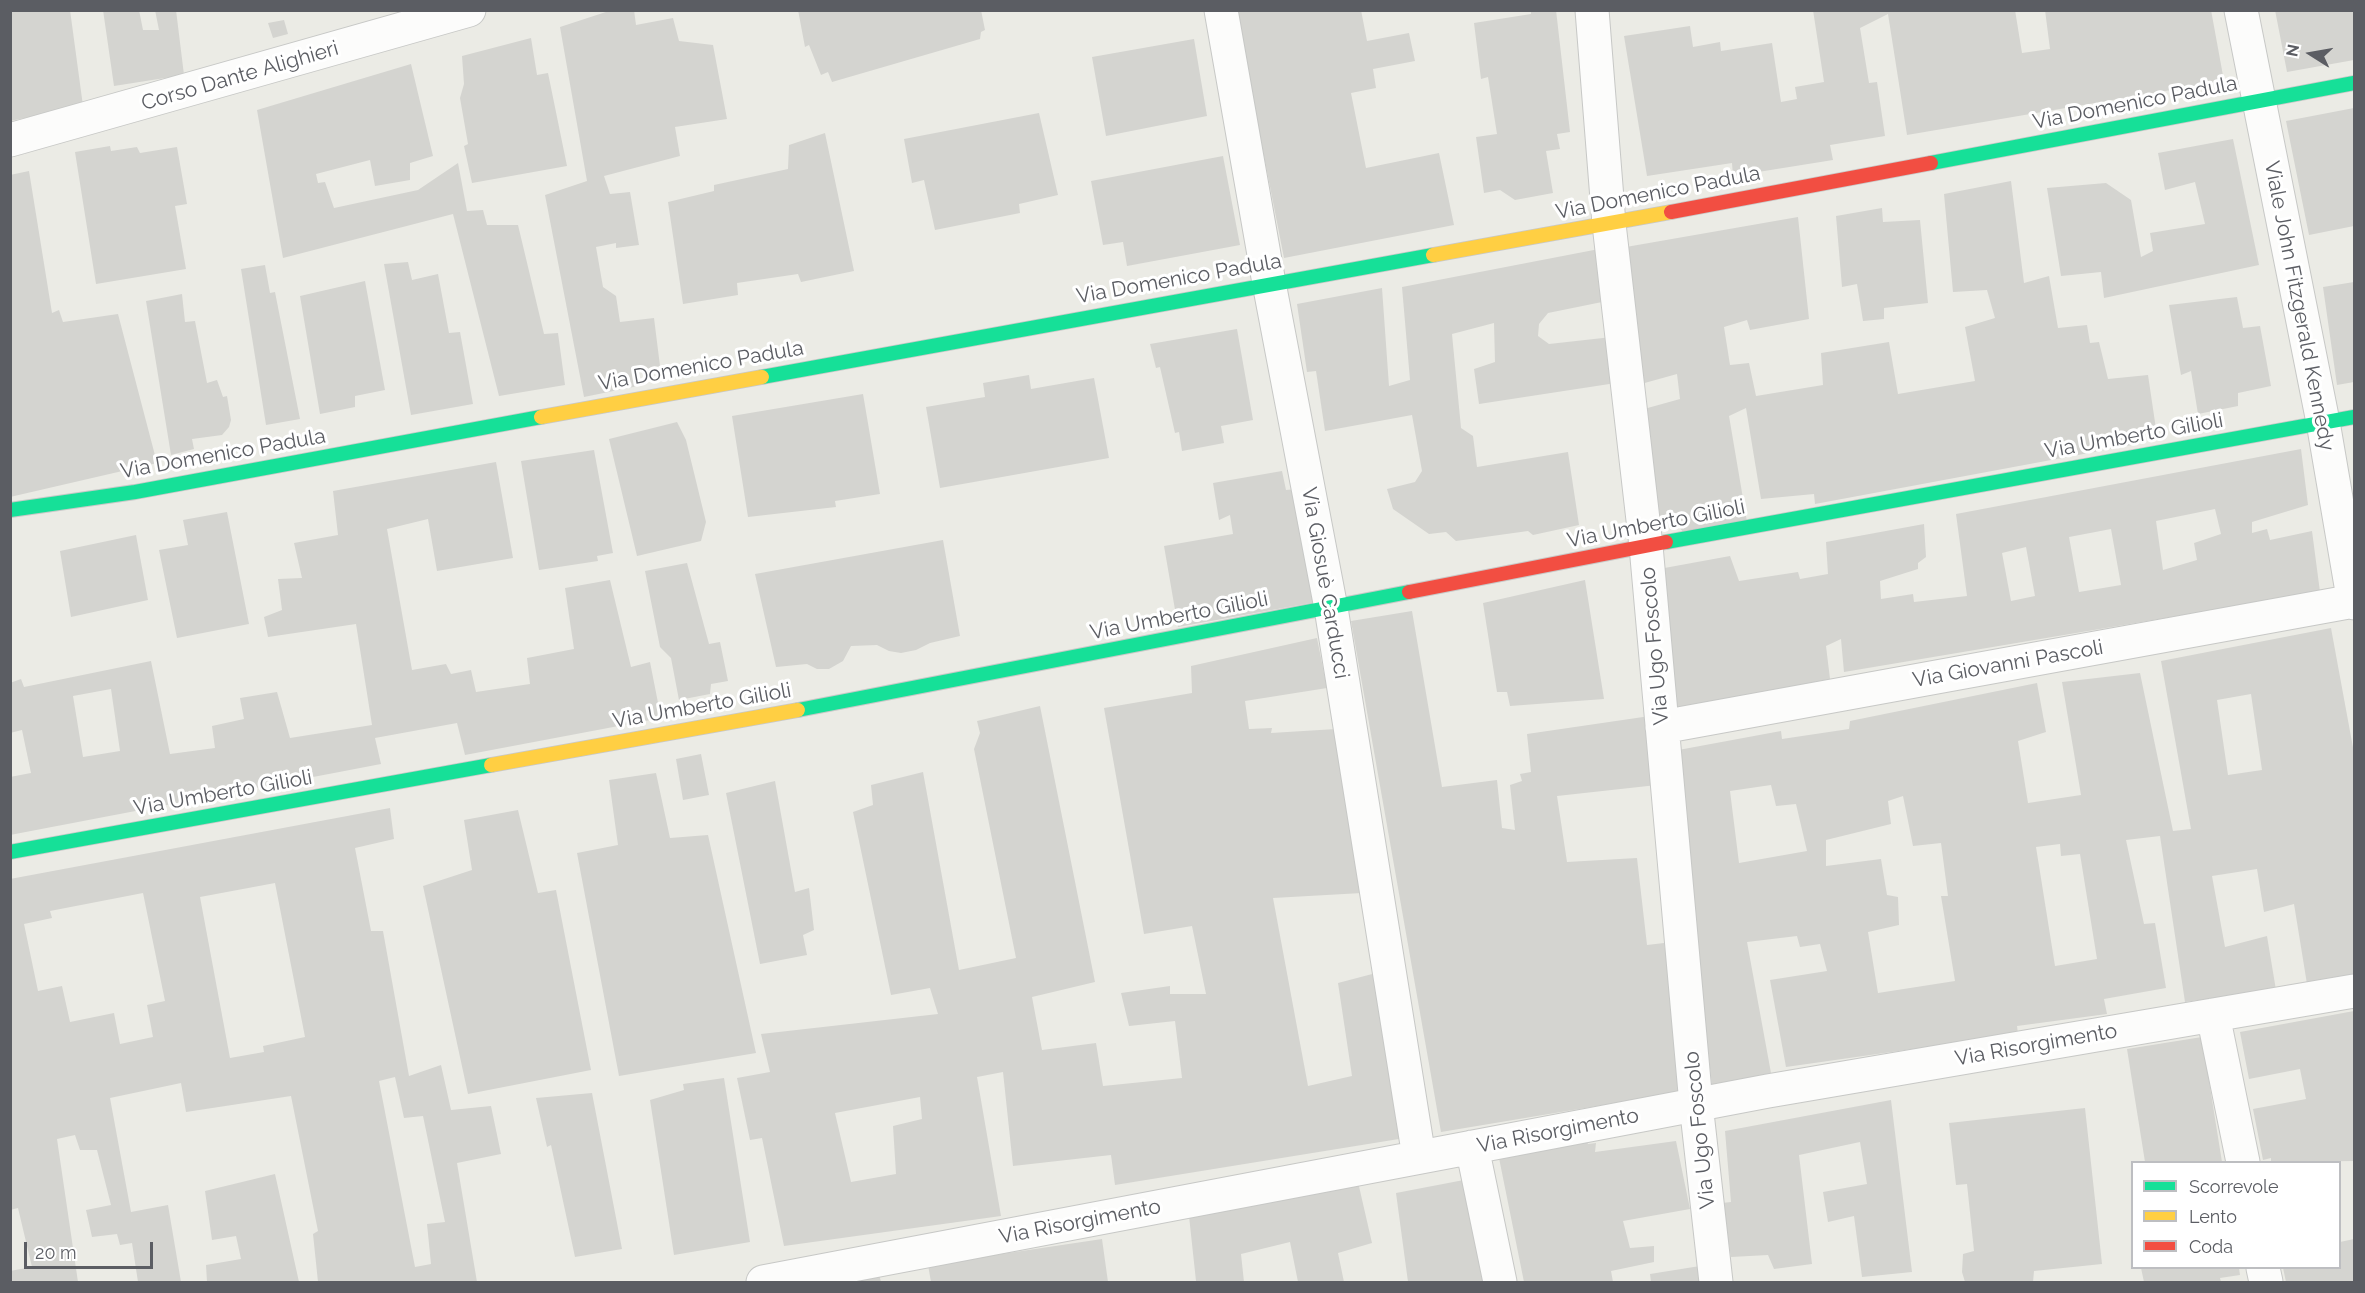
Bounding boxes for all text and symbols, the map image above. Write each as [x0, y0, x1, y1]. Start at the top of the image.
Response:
north arrow [2281, 24, 2341, 84]
street label: Corso Dante Alighieri [139, 36, 341, 116]
text: N [2282, 43, 2303, 58]
street label: Via Domenico Padula [2031, 71, 2239, 135]
street label: Viale John Fitzgerald Kennedy [2259, 159, 2339, 453]
street label: Via Domenico Padula [1554, 161, 1762, 225]
street label: Via Domenico Padula [1074, 249, 1284, 309]
street label: Via Domenico Padula [596, 336, 806, 396]
street label: Via Umberto Gilioli [2043, 408, 2225, 464]
street label: Via Domenico Padula [118, 424, 328, 484]
street label: Via Giosuè Carducci [1296, 485, 1354, 681]
street label: Via Umberto Gilioli [1565, 494, 1747, 554]
street label: Via Ugo Foscolo [1636, 566, 1674, 726]
street label: Via Umberto Gilioli [1088, 586, 1270, 646]
street label: Via Giovanni Pascoli [1911, 635, 2105, 693]
street label: Via Umberto Gilioli [611, 678, 793, 734]
street label: Via Umberto Gilioli [132, 765, 314, 821]
street label: Via Risorgimento [1953, 1018, 2119, 1072]
street label: Via Ugo Foscolo [1679, 1050, 1721, 1210]
street label: Via Risorgimento [1475, 1103, 1641, 1159]
legend [2131, 1161, 2341, 1269]
text: Scorrevole [2189, 1176, 2279, 1197]
street label: Via Risorgimento [997, 1194, 1163, 1250]
text: Lento [2189, 1206, 2237, 1227]
scale bar [27, 1230, 156, 1268]
text: Coda [2189, 1236, 2233, 1257]
text: 20 m [35, 1242, 77, 1263]

